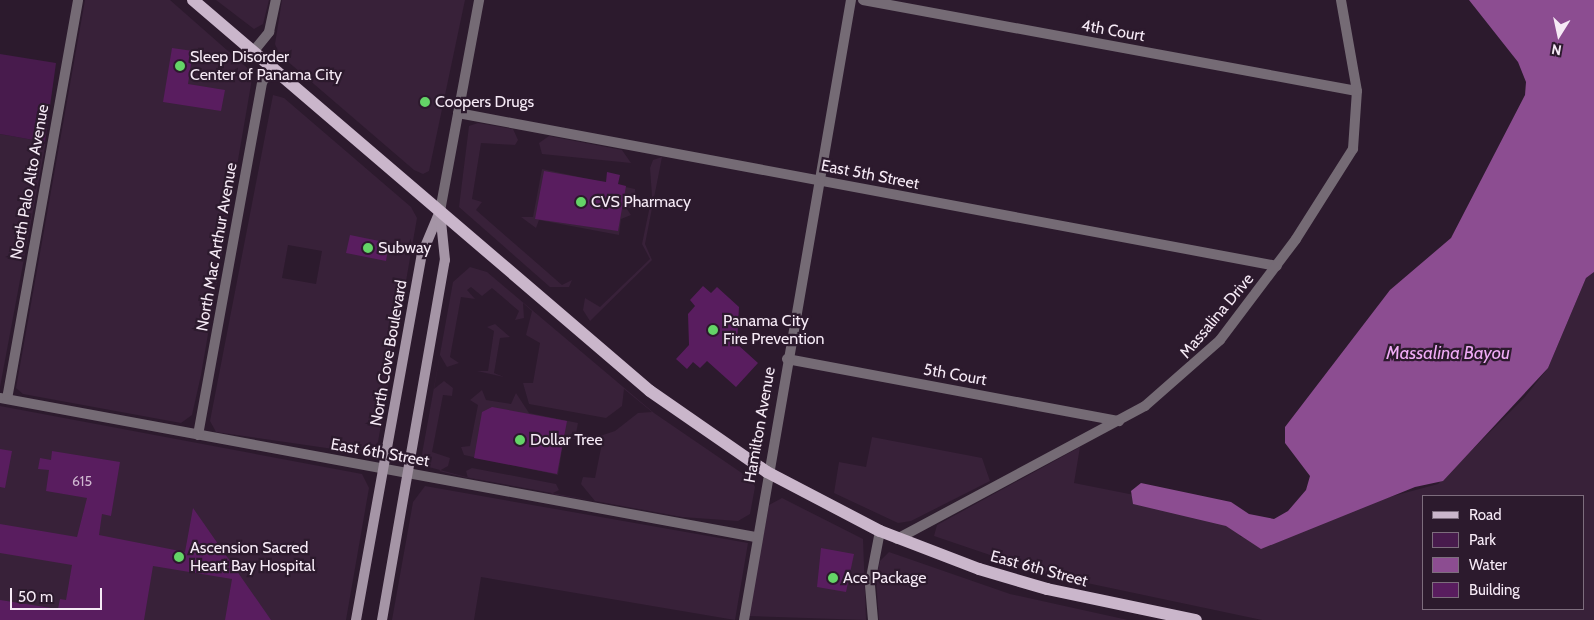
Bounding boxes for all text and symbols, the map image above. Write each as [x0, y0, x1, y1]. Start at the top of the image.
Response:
north arrow [1534, 10, 1584, 60]
street label: 4th Court [1080, 16, 1146, 46]
text: N [1550, 40, 1563, 59]
place label: Sleep Disorder Center of Panama City [190, 47, 342, 85]
marker: Sleep Disorder Center of Panama City [174, 60, 186, 72]
place label: Coopers Drugs [435, 92, 534, 112]
marker: Coopers Drugs [419, 96, 431, 108]
street label: North Palo Alto Avenue [7, 103, 53, 261]
street label: East 5th Street [819, 156, 921, 194]
street label: North Mac Arthur Avenue [193, 161, 241, 333]
place label: CVS Pharmacy [591, 192, 691, 212]
marker: CVS Pharmacy [575, 196, 587, 208]
place label: Subway [378, 238, 431, 258]
marker: Subway [362, 242, 374, 254]
street label: Massalina Drive [1176, 270, 1258, 362]
street label: North Cove Boulevard [367, 278, 411, 428]
place label: Panama City Fire Prevention [723, 311, 825, 349]
marker: Panama City Fire Prevention [707, 324, 719, 336]
water label: Massalina Bayou [1386, 342, 1510, 364]
street label: 5th Court [922, 360, 988, 390]
street label: Hamilton Avenue [740, 366, 780, 484]
place label: Dollar Tree [530, 430, 603, 450]
marker: Dollar Tree [514, 434, 526, 446]
street label: East 6th Street [329, 435, 431, 471]
house number: 615 [72, 473, 92, 489]
legend [1422, 495, 1584, 610]
text: Road [1469, 506, 1502, 524]
text: Park [1469, 531, 1496, 549]
place label: Ascension Sacred Heart Bay Hospital [190, 538, 315, 576]
street label: East 6th Street [988, 547, 1090, 591]
marker: Ascension Sacred Heart Bay Hospital [172, 550, 186, 564]
text: Water [1469, 556, 1507, 574]
place label: Ace Package [843, 568, 926, 588]
marker: Ace Package [827, 572, 839, 584]
scale bar [12, 578, 105, 610]
text: Building [1469, 581, 1520, 599]
text: 50 m [18, 588, 53, 606]

